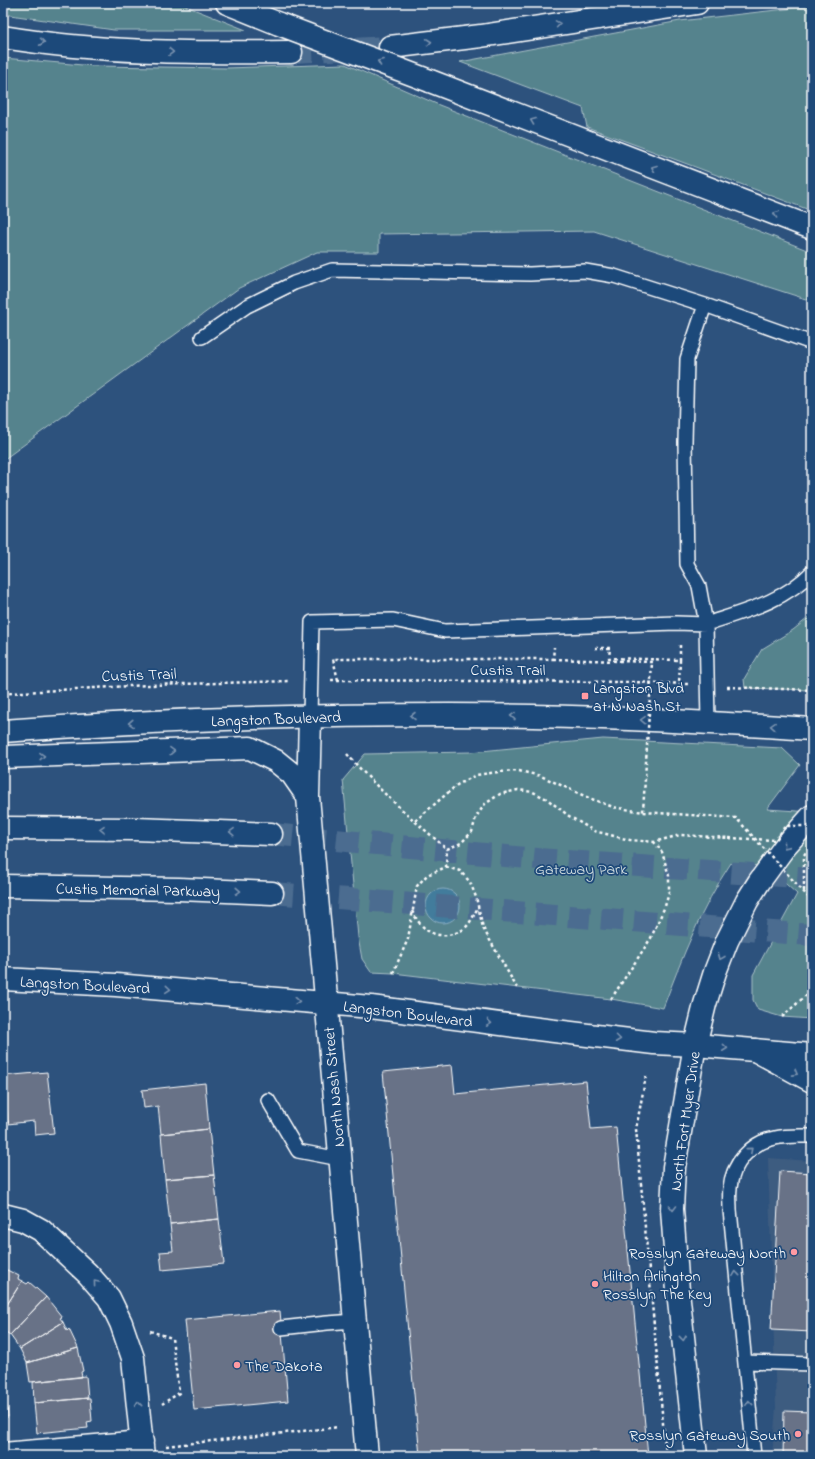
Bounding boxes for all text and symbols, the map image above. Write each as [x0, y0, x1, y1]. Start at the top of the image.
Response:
one-way arrow [555, 20, 561, 29]
one-way arrow [39, 38, 45, 47]
one-way arrow [426, 38, 432, 47]
one-way arrow [168, 48, 174, 56]
one-way arrow [377, 59, 384, 67]
one-way arrow [529, 117, 536, 125]
one-way arrow [651, 164, 658, 172]
one-way arrow [772, 211, 779, 219]
street label: Custis Trail [471, 659, 546, 683]
street label: Custis Trail [101, 663, 177, 689]
place label: Langston Blvd at N Nash St [593, 677, 684, 719]
marker: Langston Blvd at N Nash St [580, 691, 590, 701]
street label: Langston Boulevard [211, 706, 342, 734]
one-way arrow [410, 712, 416, 720]
one-way arrow [510, 712, 516, 720]
one-way arrow [640, 715, 646, 724]
one-way arrow [128, 719, 134, 727]
one-way arrow [770, 722, 776, 731]
one-way arrow [169, 746, 175, 755]
one-way arrow [39, 751, 45, 760]
one-way arrow [99, 825, 105, 833]
one-way arrow [229, 828, 235, 837]
one-way arrow [784, 841, 791, 848]
park label: Gateway Park [535, 858, 628, 882]
street label: Custis Memorial Parkway [56, 878, 220, 904]
one-way arrow [235, 887, 241, 896]
one-way arrow [718, 953, 726, 961]
street label: Langston Boulevard [19, 971, 151, 1001]
one-way arrow [165, 985, 171, 994]
street label: Langston Boulevard [342, 995, 474, 1035]
one-way arrow [294, 997, 300, 1006]
one-way arrow [486, 1018, 492, 1027]
street label: North Nash Street [318, 1025, 352, 1148]
one-way arrow [615, 1034, 621, 1043]
one-way arrow [722, 1043, 728, 1052]
street label: North Fort Myer Drive [664, 1049, 708, 1193]
one-way arrow [791, 1068, 799, 1076]
one-way arrow [746, 1148, 753, 1155]
one-way arrow [669, 1205, 677, 1211]
place label: Rosslyn Gateway North [629, 1242, 786, 1266]
marker: Rosslyn Gateway North [789, 1247, 799, 1257]
place label: Hilton Arlington Rosslyn The Key [603, 1265, 712, 1307]
one-way arrow [732, 1271, 741, 1277]
marker: Hilton Arlington Rosslyn The Key [590, 1279, 600, 1289]
one-way arrow [94, 1281, 101, 1288]
one-way arrow [678, 1335, 687, 1341]
place label: The Dakota [245, 1355, 323, 1379]
marker: The Dakota [232, 1360, 242, 1370]
one-way arrow [744, 1400, 753, 1406]
one-way arrow [133, 1401, 142, 1407]
place label: Rosslyn Gateway South [629, 1424, 790, 1448]
marker: Rosslyn Gateway South [793, 1429, 803, 1439]

